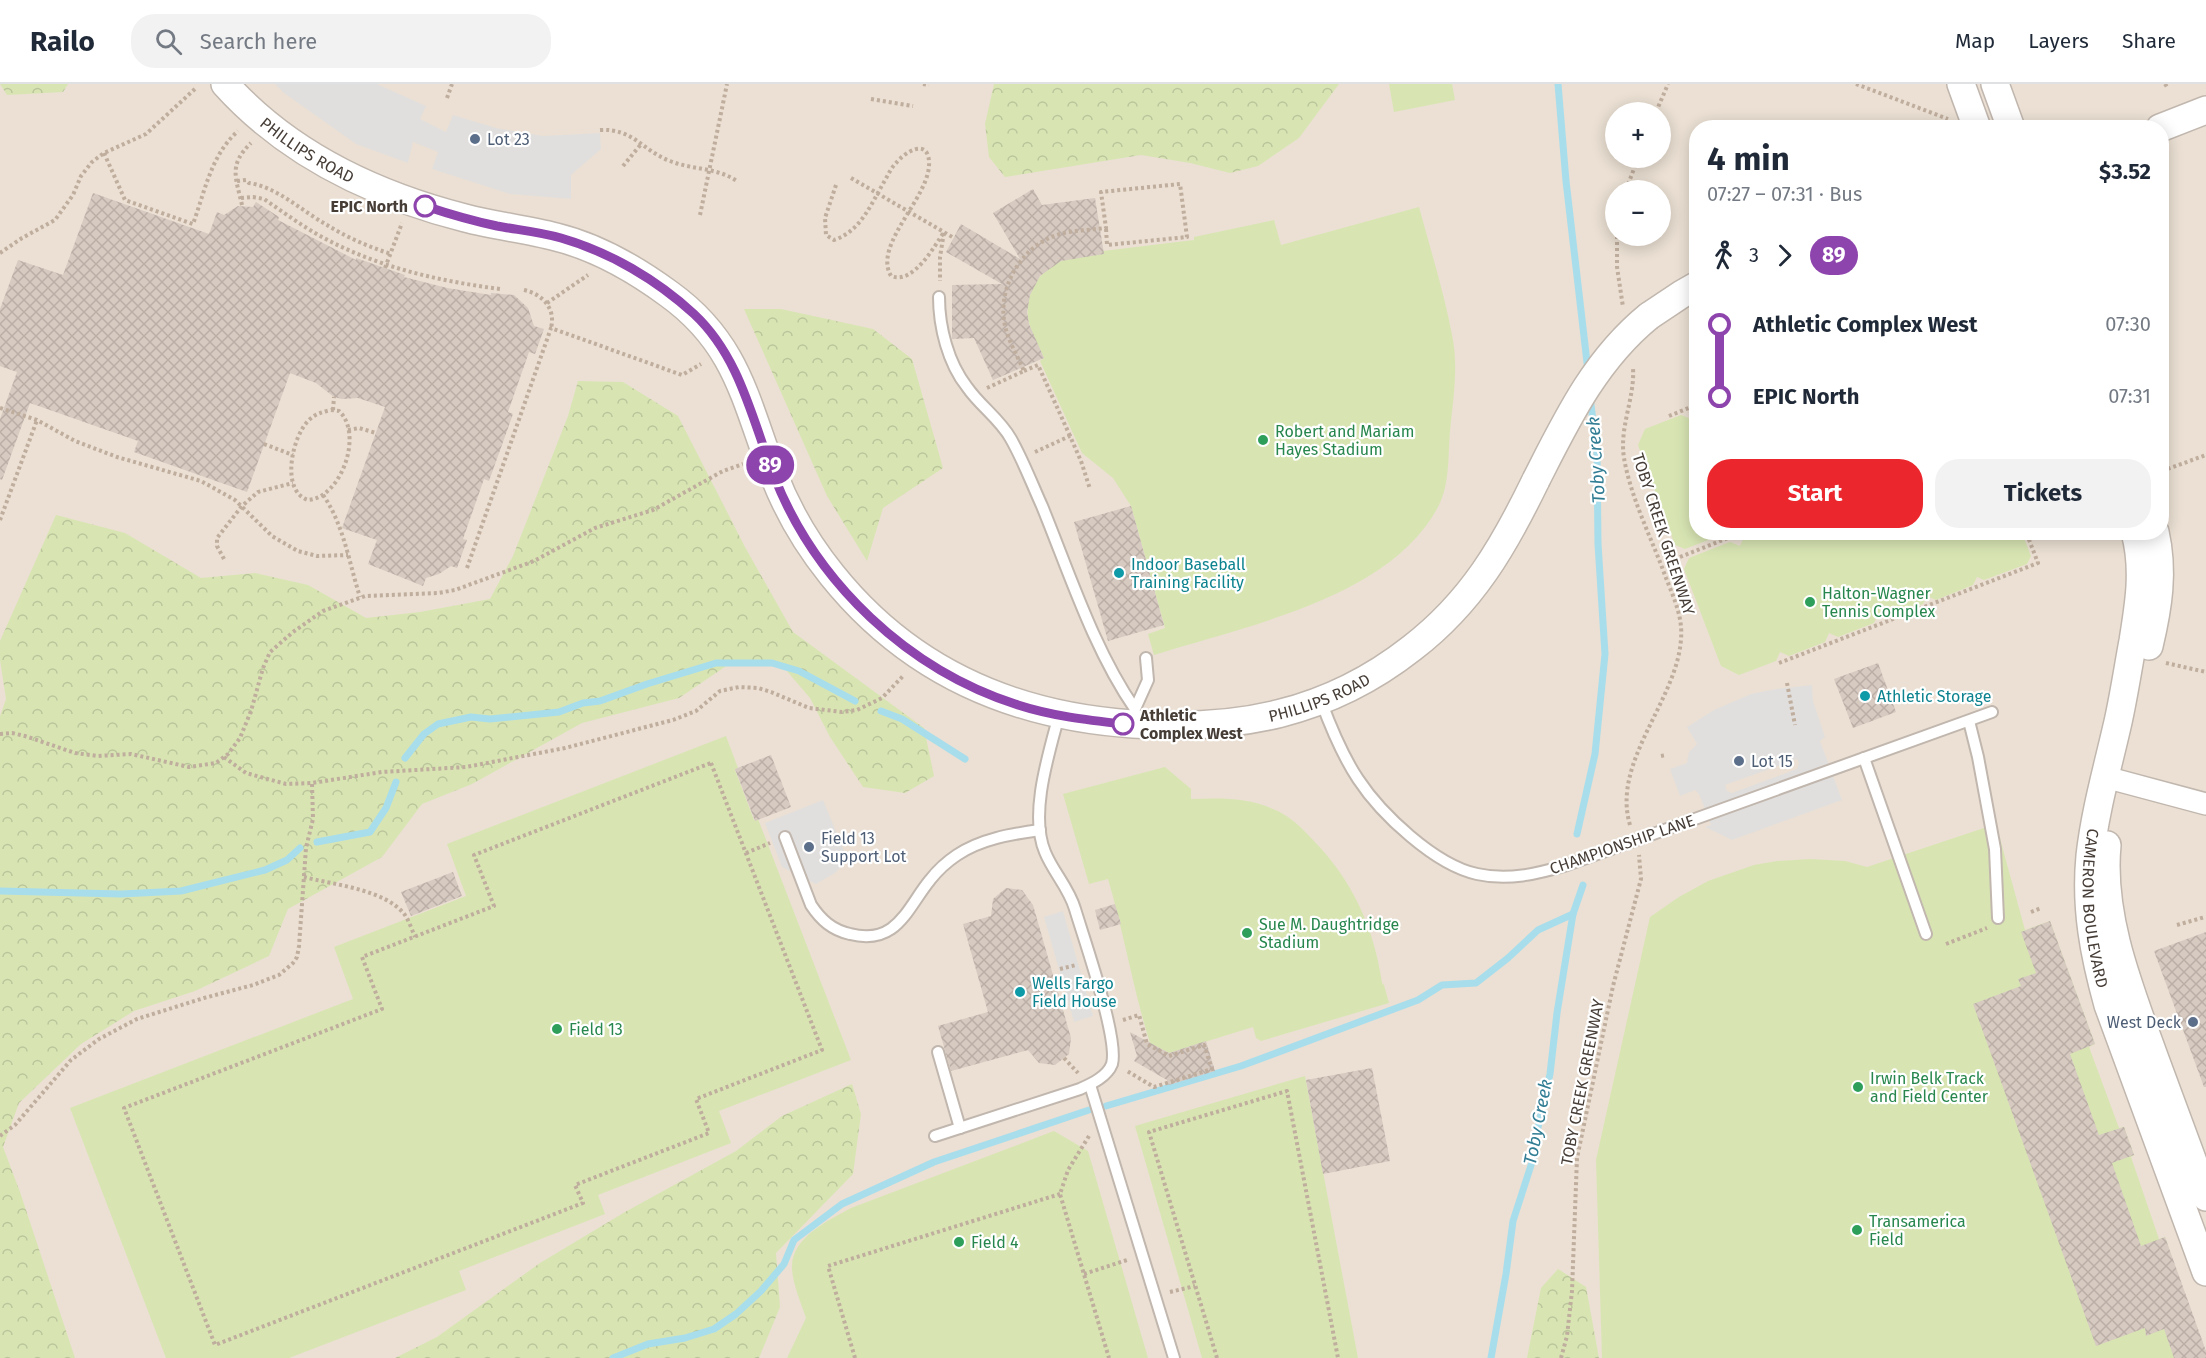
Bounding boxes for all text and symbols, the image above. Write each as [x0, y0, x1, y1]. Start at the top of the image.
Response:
search box [131, 14, 551, 68]
text: Railo [30, 25, 95, 58]
icon: search [152, 25, 185, 58]
text: Search here [200, 28, 317, 55]
text: Map [1955, 28, 1995, 54]
text: Layers [2028, 28, 2089, 54]
text: Share [2122, 28, 2176, 54]
map controls [1605, 102, 1671, 246]
button: + [1605, 102, 1671, 168]
street label: PHILLIPS ROAD [256, 113, 357, 187]
place label: Lot 23 [487, 130, 530, 149]
marker: Lot 23 [468, 132, 482, 146]
text: 4 min [1707, 139, 1790, 179]
text: $3.52 [2099, 158, 2151, 185]
button: − [1605, 180, 1671, 246]
text: 07:27 – 07:31 · Bus [1707, 182, 1862, 206]
marker: EPIC North [414, 195, 436, 217]
place label: EPIC North [331, 197, 408, 216]
icon: walk [1707, 239, 1740, 272]
icon: forward [1768, 239, 1801, 272]
text: 89 [1822, 242, 1846, 268]
text: 3 [1749, 243, 1759, 267]
text: Athletic Complex West [1753, 311, 1977, 338]
text: 07:30 [2105, 312, 2151, 336]
text: EPIC North [1753, 383, 1860, 410]
text: 07:31 [2108, 384, 2151, 408]
water label: Toby Creek [1582, 416, 1610, 504]
place label: Robert and Mariam Hayes Stadium [1275, 422, 1414, 459]
marker: Robert and Mariam Hayes Stadium [1256, 433, 1270, 447]
line badge: 89 [743, 446, 797, 484]
street label: TOBY CREEK GREENWAY [1628, 451, 1699, 618]
text: 89 [758, 452, 782, 478]
button: Start [1707, 459, 1923, 528]
button: Tickets [1935, 459, 2151, 528]
place label: Indoor Baseball Training Facility [1131, 555, 1246, 592]
marker: Indoor Baseball Training Facility [1112, 566, 1126, 580]
place label: Halton-Wagner Tennis Complex [1822, 584, 1935, 621]
marker: Halton-Wagner Tennis Complex [1803, 595, 1817, 609]
street label: PHILLIPS ROAD [1267, 670, 1373, 726]
place label: Athletic Storage [1877, 687, 1991, 706]
marker: Athletic Storage [1858, 689, 1872, 703]
place label: Athletic Complex West [1139, 706, 1244, 743]
marker: Athletic Complex West [1112, 713, 1134, 735]
place label: Lot 15 [1751, 752, 1793, 771]
marker: Lot 15 [1732, 754, 1746, 768]
street label: CHAMPIONSHIP LANE [1547, 811, 1697, 878]
street label: CAMERON BOULEVARD [2079, 827, 2112, 990]
place label: Field 13 Support Lot [821, 829, 906, 866]
marker: Field 13 Support Lot [802, 840, 816, 854]
place label: Sue M. Daughtridge Stadium [1259, 915, 1399, 952]
marker: Sue M. Daughtridge Stadium [1240, 926, 1254, 940]
place label: Wells Fargo Field House [1032, 974, 1117, 1011]
marker: Wells Fargo Field House [1013, 985, 1027, 999]
street label: TOBY CREEK GREENWAY [1557, 997, 1608, 1167]
place label: West Deck [2107, 1013, 2182, 1032]
marker: West Deck [2186, 1015, 2200, 1029]
place label: Field 13 [569, 1020, 623, 1039]
marker: Field 13 [550, 1022, 564, 1036]
place label: Irwin Belk Track and Field Center [1870, 1069, 1989, 1106]
water label: Toby Creek [1519, 1077, 1557, 1167]
marker: Irwin Belk Track and Field Center [1851, 1080, 1865, 1094]
place label: Transamerica Field [1869, 1212, 1966, 1249]
marker: Transamerica Field [1850, 1223, 1864, 1237]
place label: Field 4 [971, 1233, 1019, 1252]
marker: Field 4 [952, 1235, 966, 1249]

